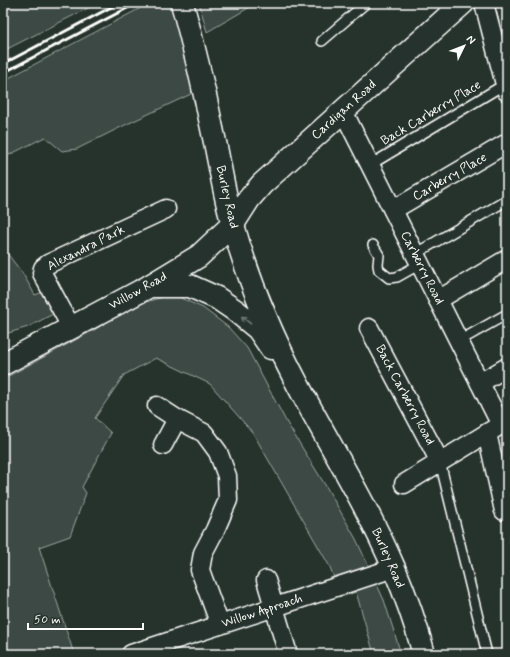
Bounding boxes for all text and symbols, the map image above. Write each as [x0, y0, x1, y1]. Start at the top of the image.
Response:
north arrow [444, 26, 484, 66]
text: N [463, 32, 478, 47]
street label: Cardigan Road [308, 76, 380, 144]
street label: Back Carberry Place [378, 76, 484, 150]
street label: Carberry Place [410, 149, 490, 205]
street label: Burley Road [212, 164, 242, 230]
street label: Alexandra Park [44, 221, 128, 275]
street label: Carberry Road [396, 228, 448, 308]
street label: Willow Road [106, 268, 170, 314]
one-way arrow [241, 315, 252, 324]
street label: Back Carberry Road [371, 342, 439, 448]
street label: Burley Road [367, 525, 409, 591]
street label: Willow Approach [219, 590, 305, 633]
scale bar [28, 605, 143, 631]
text: 50 m [34, 612, 61, 628]

